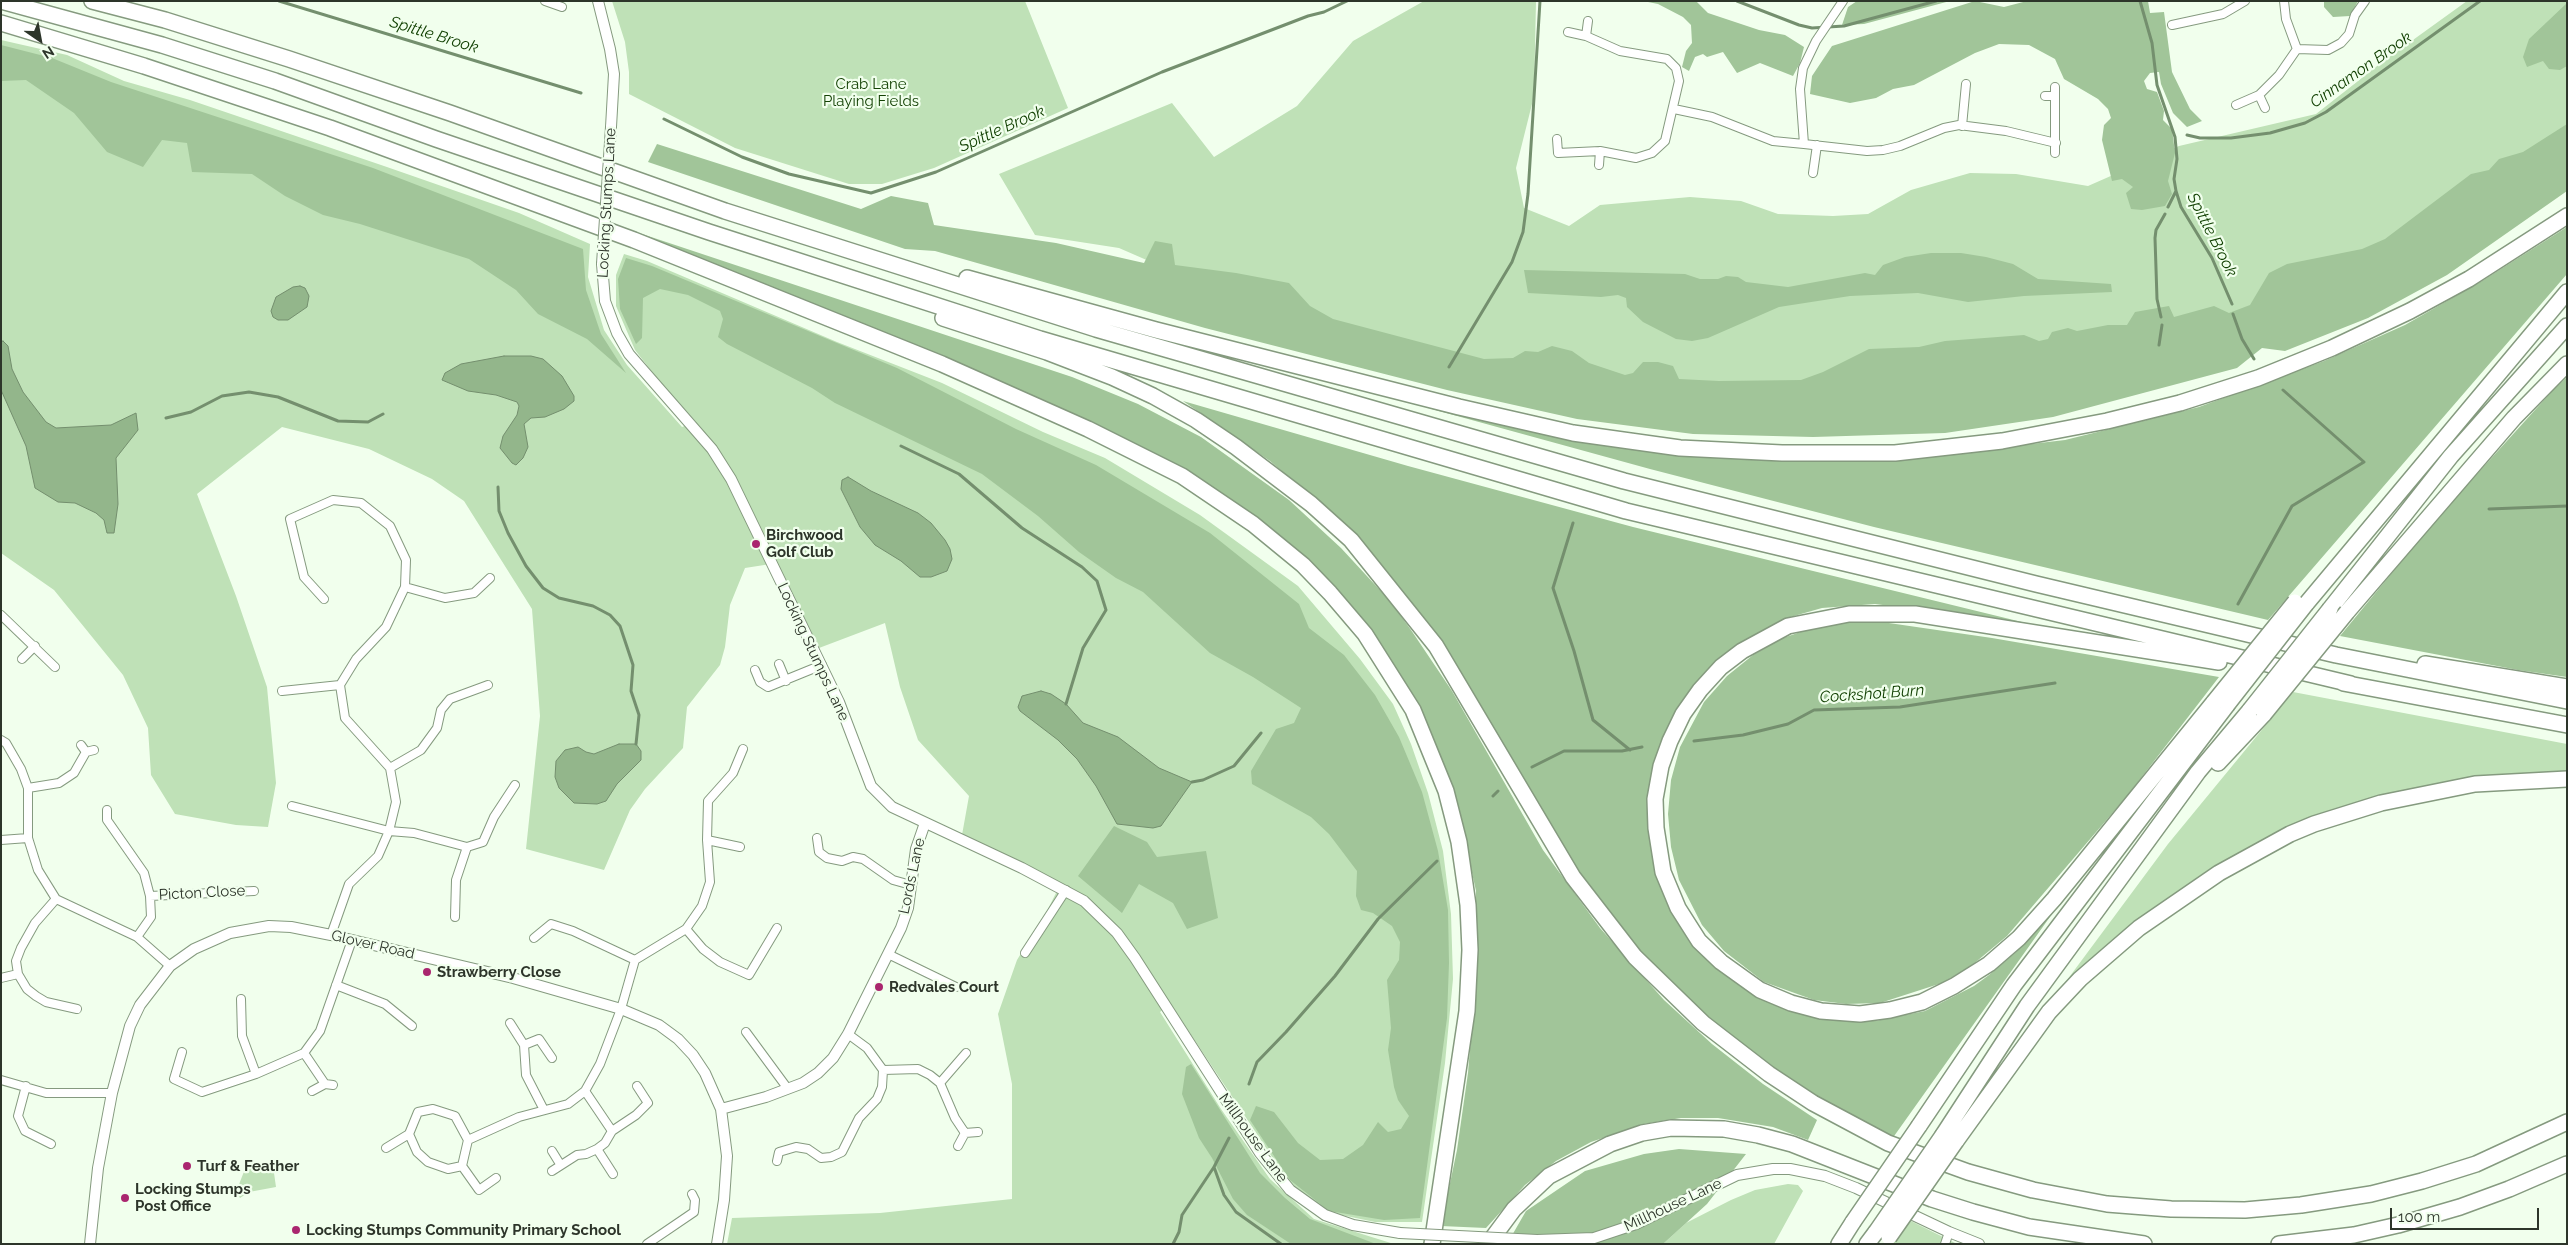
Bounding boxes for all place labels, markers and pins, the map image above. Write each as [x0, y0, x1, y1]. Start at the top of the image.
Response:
place label: Birchwood Golf Club [766, 526, 843, 561]
marker: Birchwood Golf Club [750, 538, 762, 550]
place label: Strawberry Close [437, 963, 561, 981]
marker: Strawberry Close [421, 966, 433, 978]
place label: Redvales Court [889, 978, 999, 996]
marker: Redvales Court [873, 981, 885, 993]
place label: Turf & Feather [197, 1157, 299, 1175]
marker: Turf & Feather [181, 1160, 193, 1172]
place label: Locking Stumps Post Office [135, 1180, 251, 1215]
marker: Locking Stumps Post Office [119, 1192, 131, 1204]
place label: Locking Stumps Community Primary School [306, 1221, 621, 1239]
marker: Locking Stumps Community Primary School [290, 1224, 302, 1236]

